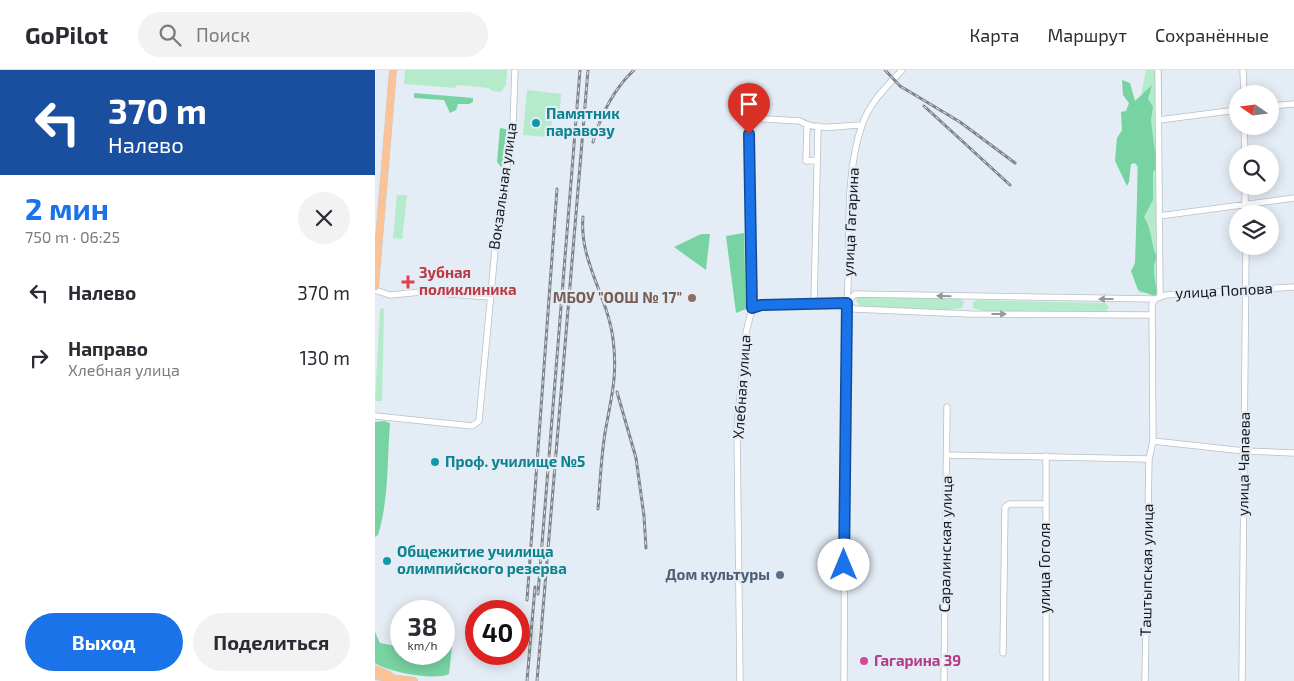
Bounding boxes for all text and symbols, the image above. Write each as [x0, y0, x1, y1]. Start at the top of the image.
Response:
search box [138, 12, 488, 57]
text: GoPilot [25, 20, 108, 49]
icon: search [156, 21, 184, 49]
text: Поиск [196, 23, 250, 46]
text: Карта [969, 24, 1019, 46]
text: Маршрут [1047, 24, 1127, 46]
text: Сохранённые [1155, 24, 1269, 46]
pin [728, 83, 770, 134]
north arrow [1229, 85, 1279, 135]
map controls [1229, 85, 1279, 255]
text: 370 m [108, 89, 207, 131]
icon: left [25, 90, 90, 155]
icon: arrive [735, 90, 763, 118]
place label: Памятник паравозу [546, 104, 620, 139]
marker: Памятник паравозу [530, 117, 542, 129]
street label: Вокзальная улица [484, 121, 521, 251]
text: Налево [108, 131, 184, 157]
button: search [1229, 145, 1279, 195]
street label: улица Гагарина [838, 167, 863, 277]
text: 2 мин [25, 190, 109, 226]
button: close [298, 192, 350, 244]
button: layers [1229, 205, 1279, 255]
text: 750 m · 06:25 [25, 227, 120, 246]
place label: Зубная поликлиника [419, 263, 517, 298]
marker: Зубная поликлиника [401, 275, 415, 289]
street label: улица Попова [1175, 278, 1273, 303]
icon: left [25, 279, 53, 307]
text: Налево [68, 281, 136, 304]
text: 370 m [297, 281, 350, 304]
place label: МБОУ "ООШ № 17" [553, 288, 682, 306]
marker: МБОУ "ООШ № 17" [686, 292, 698, 304]
one-way arrow [936, 292, 952, 300]
one-way arrow [1098, 295, 1114, 303]
one-way arrow [991, 310, 1007, 318]
street label: Хлебная улица [728, 334, 755, 440]
text: Направо [68, 337, 148, 360]
icon: right [25, 344, 53, 372]
text: 130 m [300, 346, 350, 369]
text: Хлебная улица [68, 360, 180, 379]
street label: улица Чапаева [1233, 412, 1254, 516]
place label: Проф. училище №5 [445, 452, 585, 470]
marker: Проф. училище №5 [429, 456, 441, 468]
street label: Саралинская улица [935, 475, 956, 613]
street label: Таштыпская улица [1136, 503, 1157, 637]
street label: улица Гоголя [1035, 522, 1054, 614]
position arrow [817, 538, 869, 590]
place label: Общежитие училища олимпийского резерва [397, 542, 567, 577]
marker: Общежитие училища олимпийского резерва [381, 555, 393, 567]
place label: Дом культуры [666, 565, 770, 583]
marker: Дом культуры [774, 569, 786, 581]
speed limit sign: 40 [465, 600, 530, 665]
text: 38 [408, 611, 437, 641]
button: Выход [25, 613, 183, 671]
button: Поделиться [193, 613, 350, 671]
text: km/h [408, 638, 437, 652]
place label: Гагарина 39 [874, 651, 961, 669]
marker: Гагарина 39 [858, 655, 870, 667]

